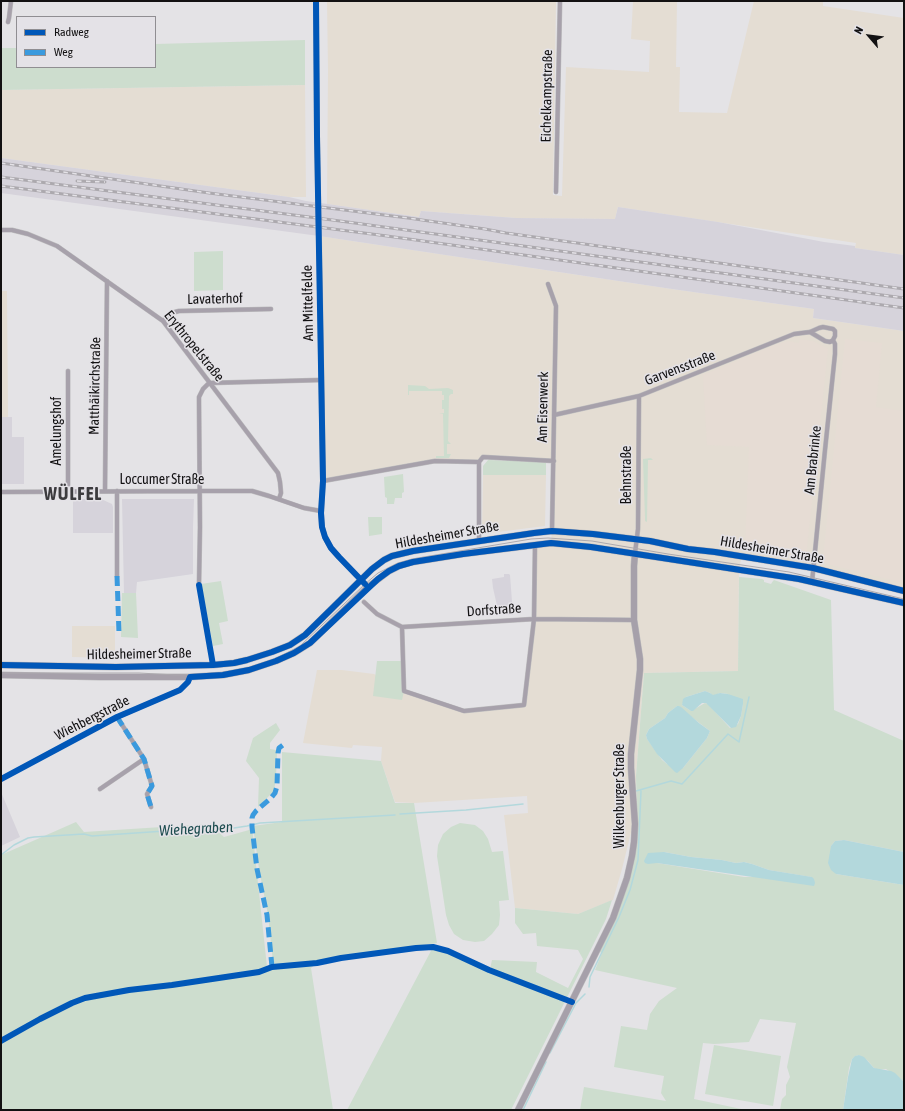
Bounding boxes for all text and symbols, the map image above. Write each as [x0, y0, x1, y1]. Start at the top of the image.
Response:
legend [16, 16, 156, 68]
north arrow [849, 16, 889, 56]
text: Radweg [54, 25, 89, 39]
text: N [852, 25, 865, 36]
text: Weg [54, 45, 73, 59]
street label: Eichelkampstraße [538, 49, 556, 143]
street label: Am Mittelfelde [299, 265, 317, 341]
street label: Lavaterhof [187, 290, 243, 308]
street label: Erythropelstraße [160, 307, 228, 385]
street label: Matthäikirchstraße [86, 337, 104, 435]
street label: Garvensstraße [642, 347, 718, 389]
street label: Am Eisenwerk [534, 371, 552, 443]
street label: Amelungshof [49, 397, 65, 465]
street label: Am Brabrinke [801, 425, 825, 495]
street label: Behnstraße [619, 446, 635, 504]
street label: Loccumer Straße [120, 472, 204, 488]
district label: WÜLFEL [44, 483, 102, 505]
street label: Hildesheimer Straße [394, 518, 500, 552]
street label: Hildesheimer Straße [719, 533, 825, 567]
street label: Dorfstraße [466, 600, 522, 620]
street label: Hildesheimer Straße [86, 645, 192, 663]
street label: Wiehbergstraße [52, 692, 132, 744]
street label: Wilkenburger Straße [612, 744, 628, 848]
water label: Wiehegraben [159, 818, 233, 840]

